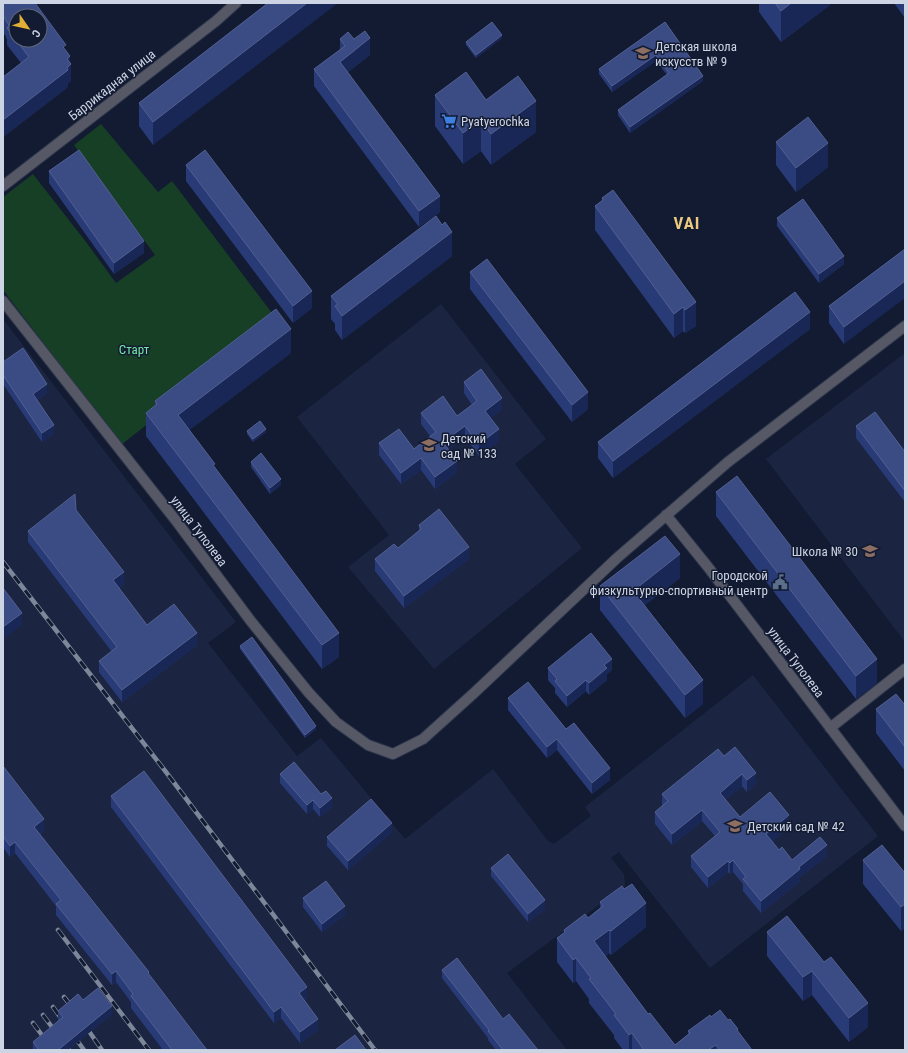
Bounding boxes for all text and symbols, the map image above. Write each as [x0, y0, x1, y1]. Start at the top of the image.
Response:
north arrow [8, 8, 48, 48]
text: С [29, 27, 43, 40]
place label: Детская школа искусств № 9 [655, 39, 737, 69]
school or university icon: Детская школа искусств № 9 [634, 44, 652, 62]
street label: Баррикадная улица [66, 47, 158, 123]
supermarket icon: Pyatyerochka [440, 112, 458, 130]
place label: Pyatyerochka [461, 114, 530, 129]
district label: VAI [674, 213, 700, 233]
park label: Старт [119, 342, 150, 357]
place label: Детский сад № 133 [441, 431, 497, 461]
school or university icon: Детский сад № 133 [420, 436, 438, 454]
street label: улица Туполева [168, 493, 230, 569]
school or university icon: Школа № 30 [861, 542, 879, 560]
place label: Школа № 30 [792, 544, 858, 559]
place label: Городской физкультурно-спортивный центр [590, 568, 768, 598]
public building icon: Городской физкультурно-спортивный центр [771, 573, 789, 591]
street label: улица Туполева [765, 624, 827, 700]
school or university icon: Детский сад № 42 [726, 817, 744, 835]
place label: Детский сад № 42 [747, 819, 845, 834]

